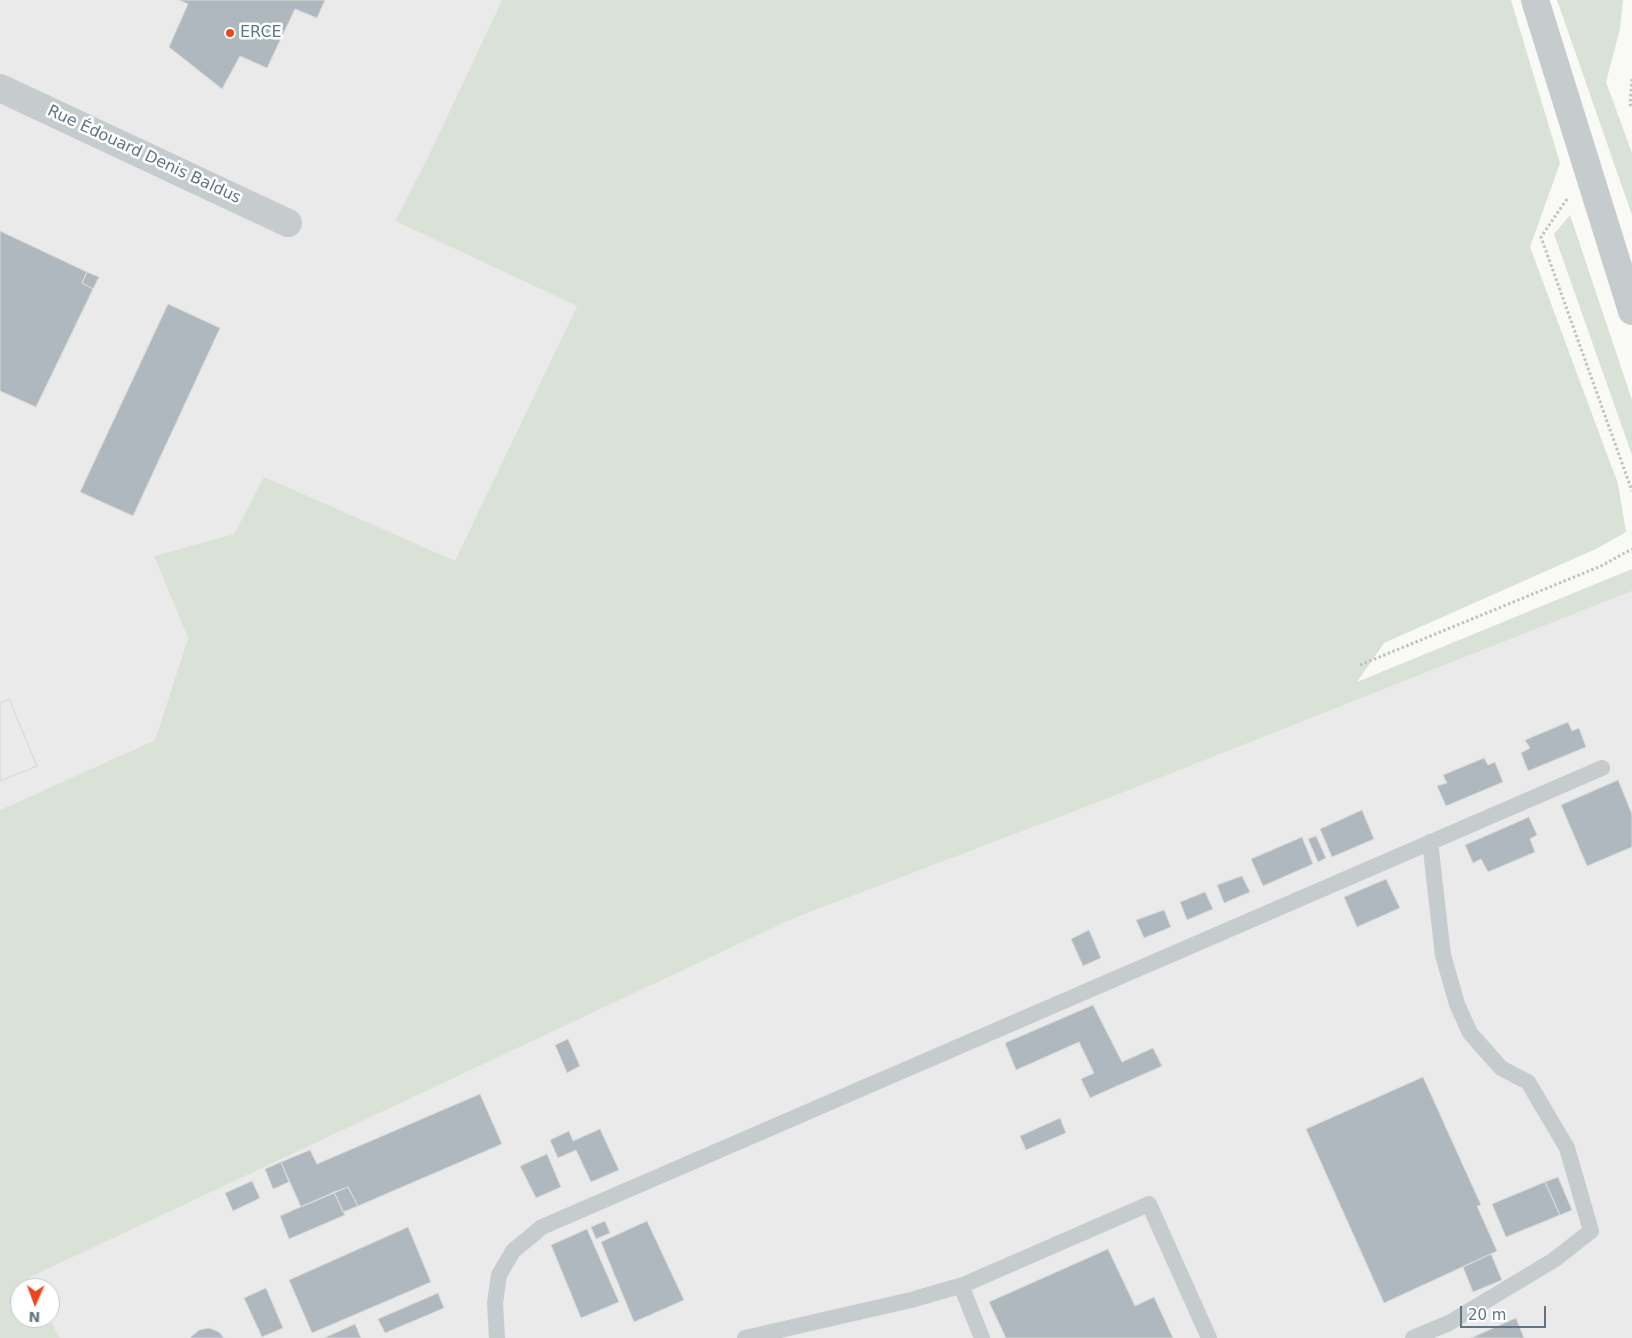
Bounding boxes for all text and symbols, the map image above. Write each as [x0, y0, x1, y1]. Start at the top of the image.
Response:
place label: ERCE [240, 23, 282, 43]
marker: ERCE [224, 27, 236, 39]
street label: Rue Édouard Denis Baldus [44, 102, 244, 208]
north arrow [10, 1278, 60, 1328]
scale bar [1462, 1296, 1548, 1328]
text: 20 m [1468, 1306, 1506, 1324]
text: N [28, 1309, 41, 1325]

